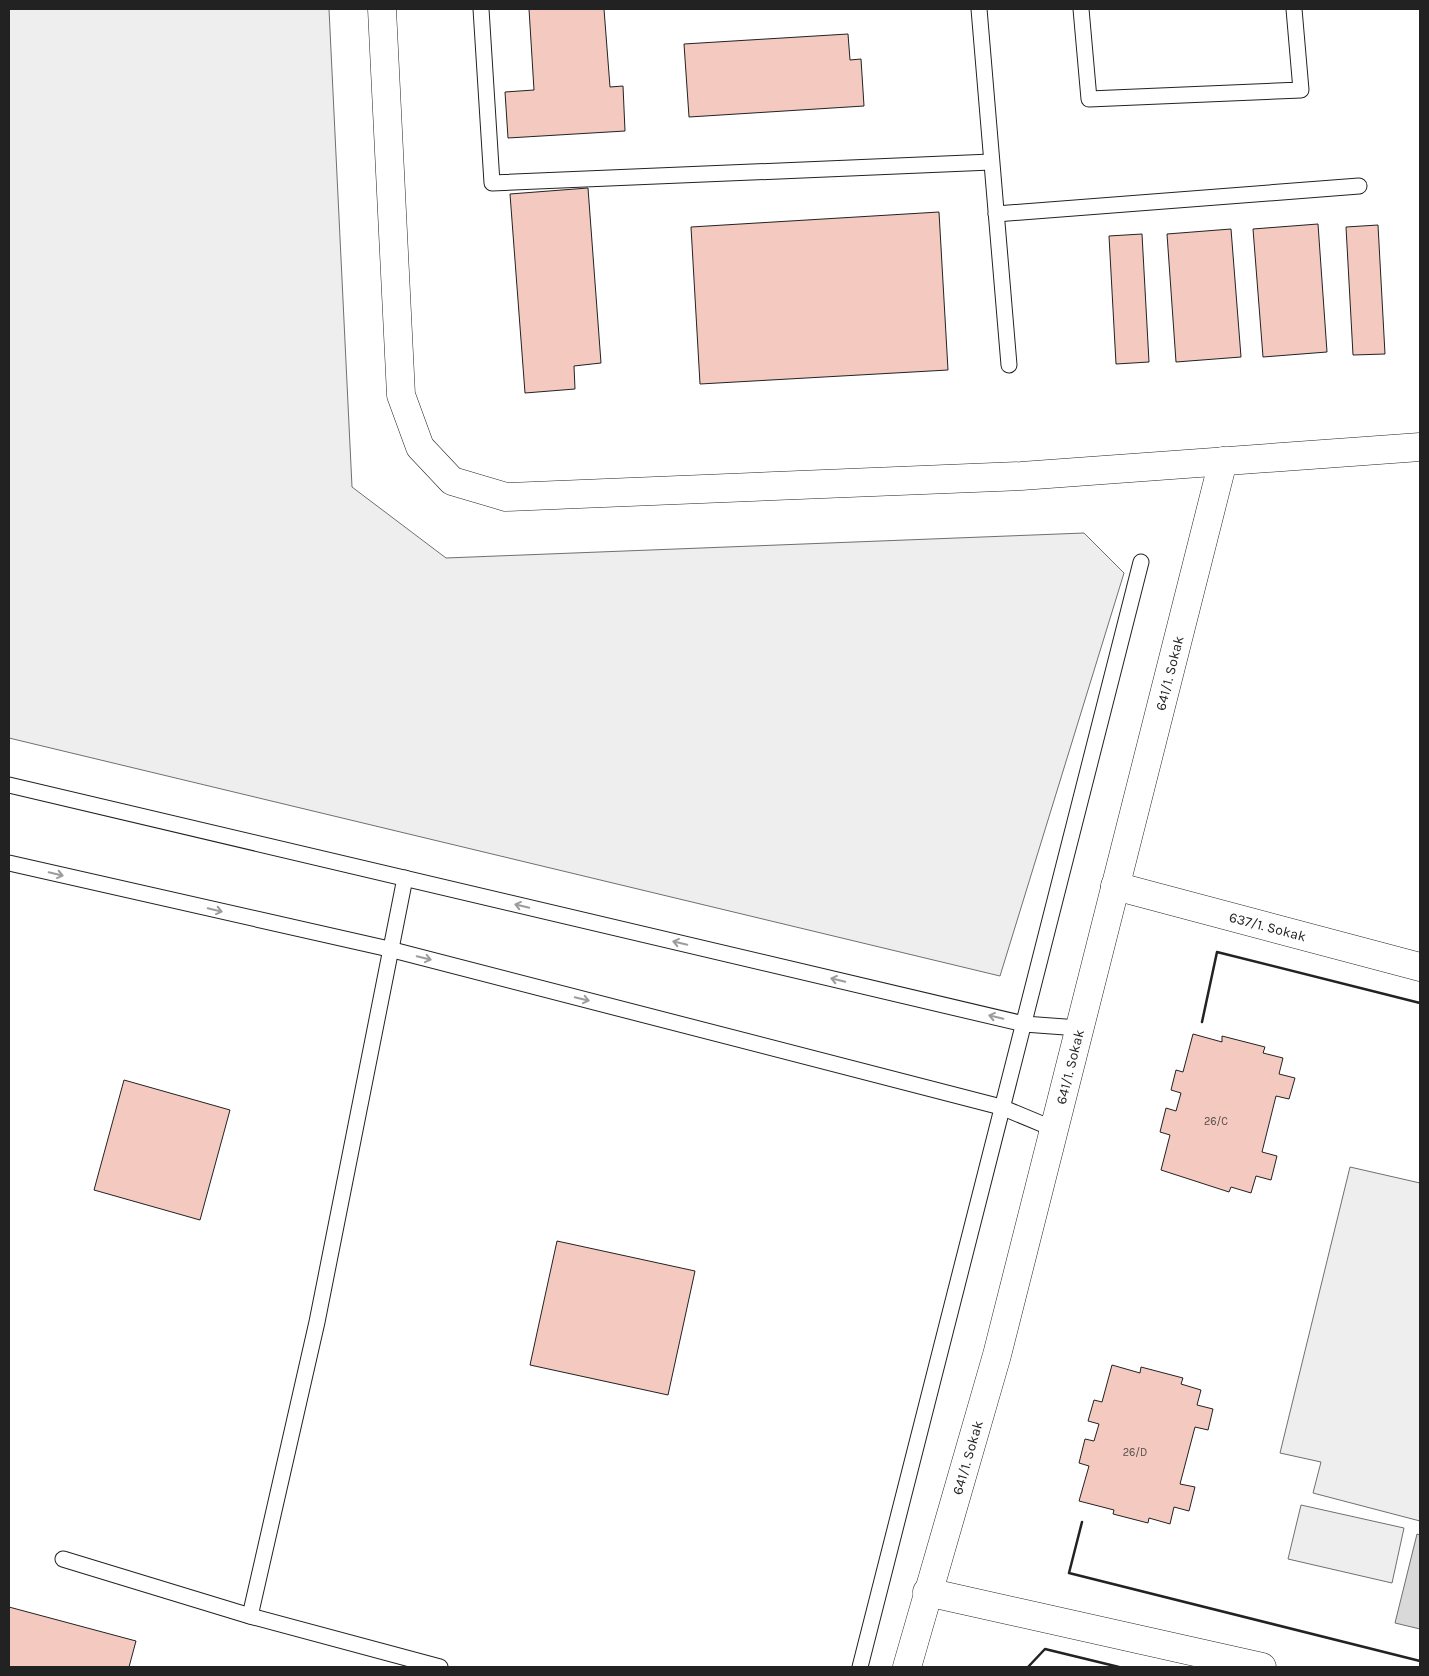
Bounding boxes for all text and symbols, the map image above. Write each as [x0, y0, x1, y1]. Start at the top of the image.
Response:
street label: 641/1. Sokak [1152, 634, 1188, 713]
one-way arrow [48, 870, 64, 879]
one-way arrow [514, 901, 530, 910]
one-way arrow [206, 906, 222, 915]
street label: 637/1. Sokak [1227, 909, 1308, 945]
one-way arrow [672, 938, 688, 947]
one-way arrow [416, 954, 432, 964]
one-way arrow [831, 975, 847, 984]
one-way arrow [573, 995, 589, 1004]
one-way arrow [989, 1012, 1005, 1021]
street label: 641/1. Sokak [1053, 1028, 1088, 1106]
house number: 26/C [1204, 1115, 1228, 1128]
street label: 641/1. Sokak [949, 1418, 987, 1497]
house number: 26/D [1123, 1446, 1147, 1459]

